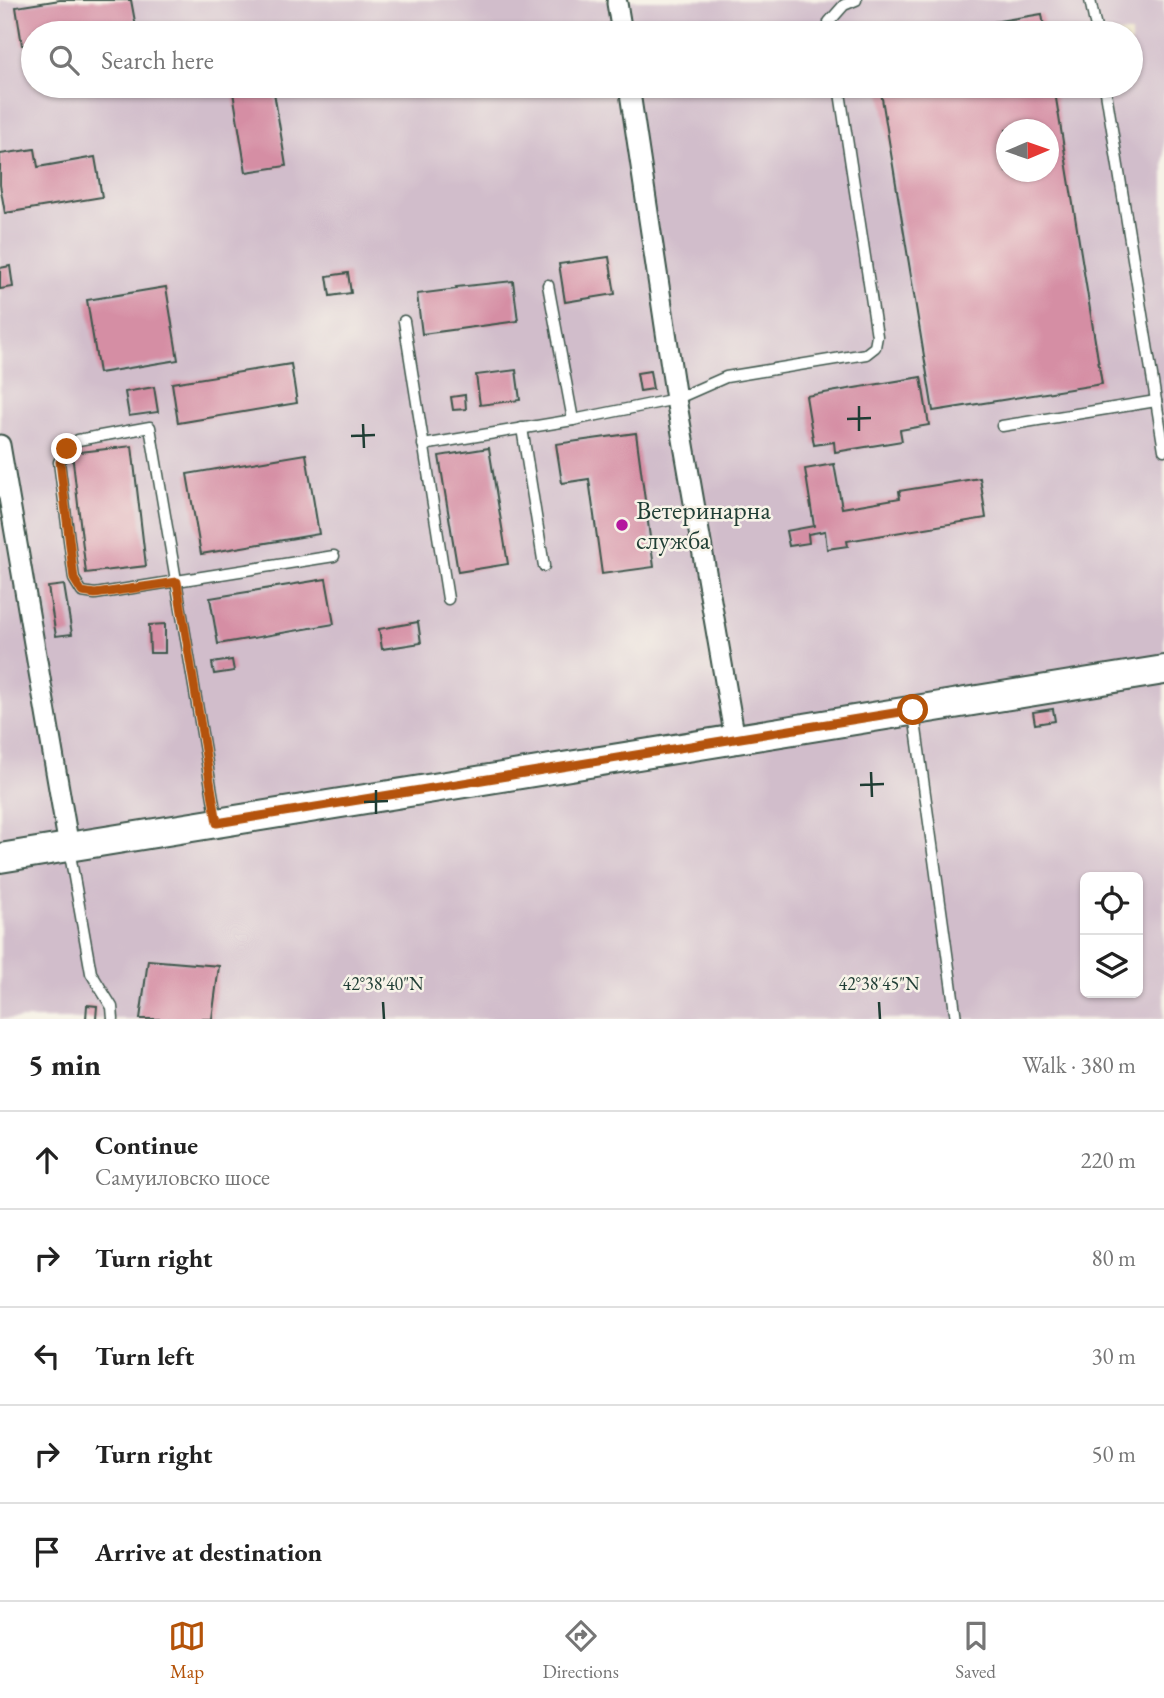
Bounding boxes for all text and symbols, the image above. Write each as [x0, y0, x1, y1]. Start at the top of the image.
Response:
search box [21, 21, 1143, 98]
icon: search [45, 41, 83, 79]
text: Search here [101, 43, 214, 77]
north arrow [996, 119, 1059, 182]
route end [51, 433, 82, 464]
place label: Ветеринарна служба [636, 493, 771, 557]
marker: Ветеринарна служба [614, 517, 630, 533]
route start [897, 694, 928, 725]
map controls [1080, 872, 1143, 998]
button: locate [1080, 872, 1143, 935]
button: layers [1080, 935, 1143, 998]
text: 42°38'40"N [343, 972, 424, 995]
text: 42°38'45"N [839, 972, 920, 995]
text: 5 min [28, 1045, 101, 1084]
text: Walk · 380 m [1022, 1050, 1136, 1080]
text: Continue [95, 1128, 198, 1162]
icon: ahead [28, 1141, 66, 1179]
text: 220 m [1080, 1145, 1136, 1175]
text: Самуиловско шосе [95, 1162, 270, 1192]
icon: right [28, 1239, 66, 1277]
text: Turn right [95, 1241, 213, 1275]
text: 80 m [1091, 1243, 1136, 1273]
icon: left [28, 1337, 66, 1375]
text: Turn left [95, 1339, 194, 1373]
text: 30 m [1091, 1341, 1136, 1371]
icon: right [28, 1435, 66, 1473]
text: Turn right [95, 1437, 213, 1471]
text: 50 m [1091, 1439, 1136, 1469]
icon: arrive [28, 1533, 66, 1571]
text: Arrive at destination [95, 1535, 322, 1569]
tab: Map [168, 1617, 206, 1684]
tab: Directions [542, 1617, 619, 1684]
tab: Saved [955, 1617, 996, 1684]

